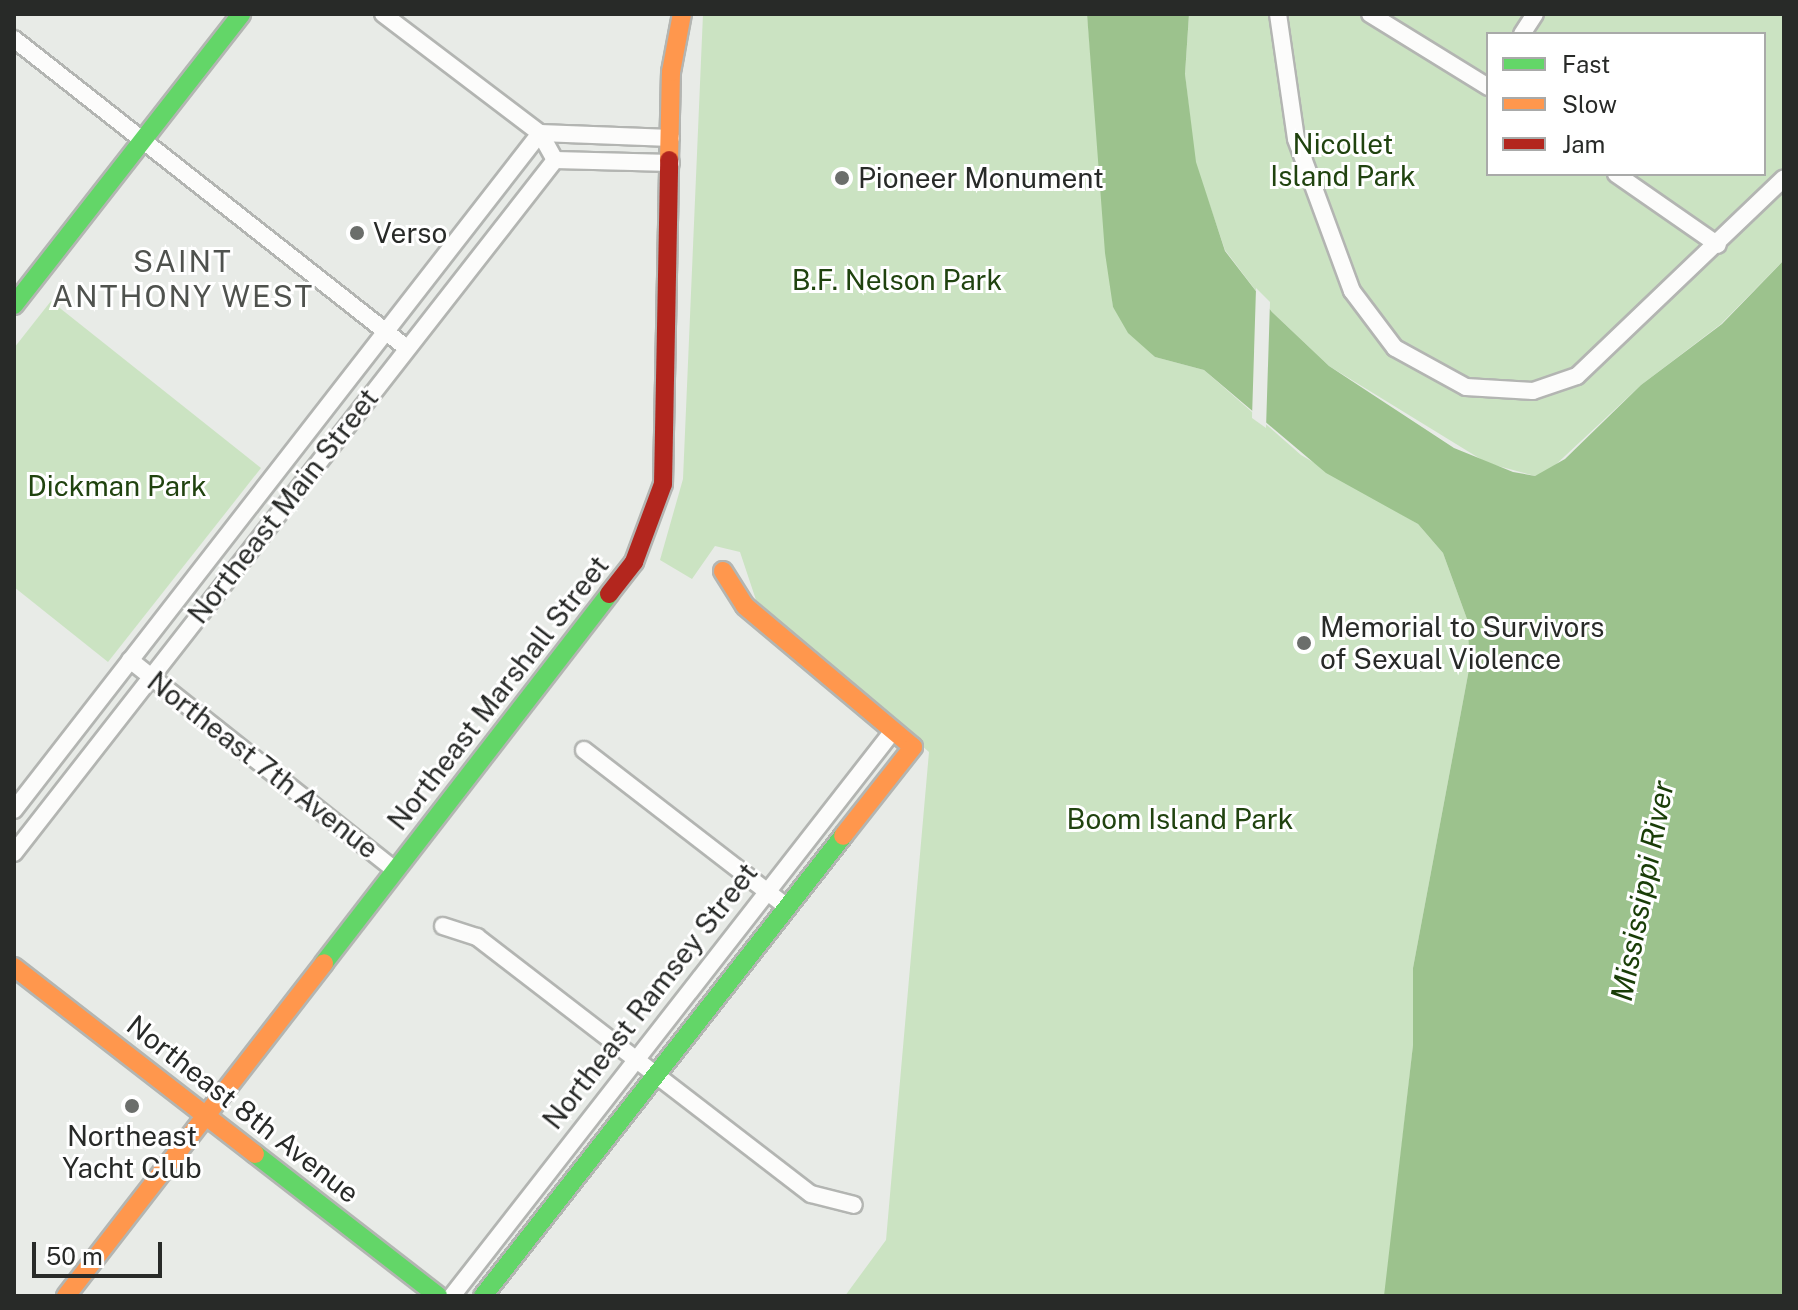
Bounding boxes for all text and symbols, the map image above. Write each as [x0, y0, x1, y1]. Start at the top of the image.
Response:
legend [1486, 32, 1766, 176]
text: Fast [1562, 50, 1610, 78]
text: Slow [1562, 90, 1617, 118]
park label: Nicollet Island Park [1270, 127, 1416, 193]
text: Jam [1562, 130, 1605, 158]
place label: Pioneer Monument [858, 161, 1104, 195]
marker: Pioneer Monument [833, 169, 851, 187]
place label: Verso [373, 216, 447, 250]
marker: Verso [348, 224, 366, 242]
district label: SAINT ANTHONY WEST [51, 243, 315, 314]
park label: B.F. Nelson Park [792, 263, 1002, 297]
street label: Northeast Main Street [181, 382, 385, 630]
park label: Dickman Park [27, 469, 207, 503]
street label: Northeast Marshall Street [380, 549, 616, 837]
place label: Memorial to Survivors of Sexual Violence [1320, 610, 1605, 676]
marker: Memorial to Survivors of Sexual Violence [1295, 634, 1313, 652]
street label: Northeast 7th Avenue [141, 664, 385, 866]
water label: Mississippi River [1603, 778, 1681, 1004]
park label: Boom Island Park [1067, 802, 1293, 836]
street label: Northeast Ramsey Street [536, 856, 764, 1136]
street label: Northeast 8th Avenue [120, 1008, 366, 1210]
marker: Northeast Yacht Club [123, 1097, 141, 1115]
place label: Northeast Yacht Club [62, 1119, 202, 1185]
scale bar [36, 1226, 166, 1276]
text: 50 m [46, 1242, 103, 1270]

